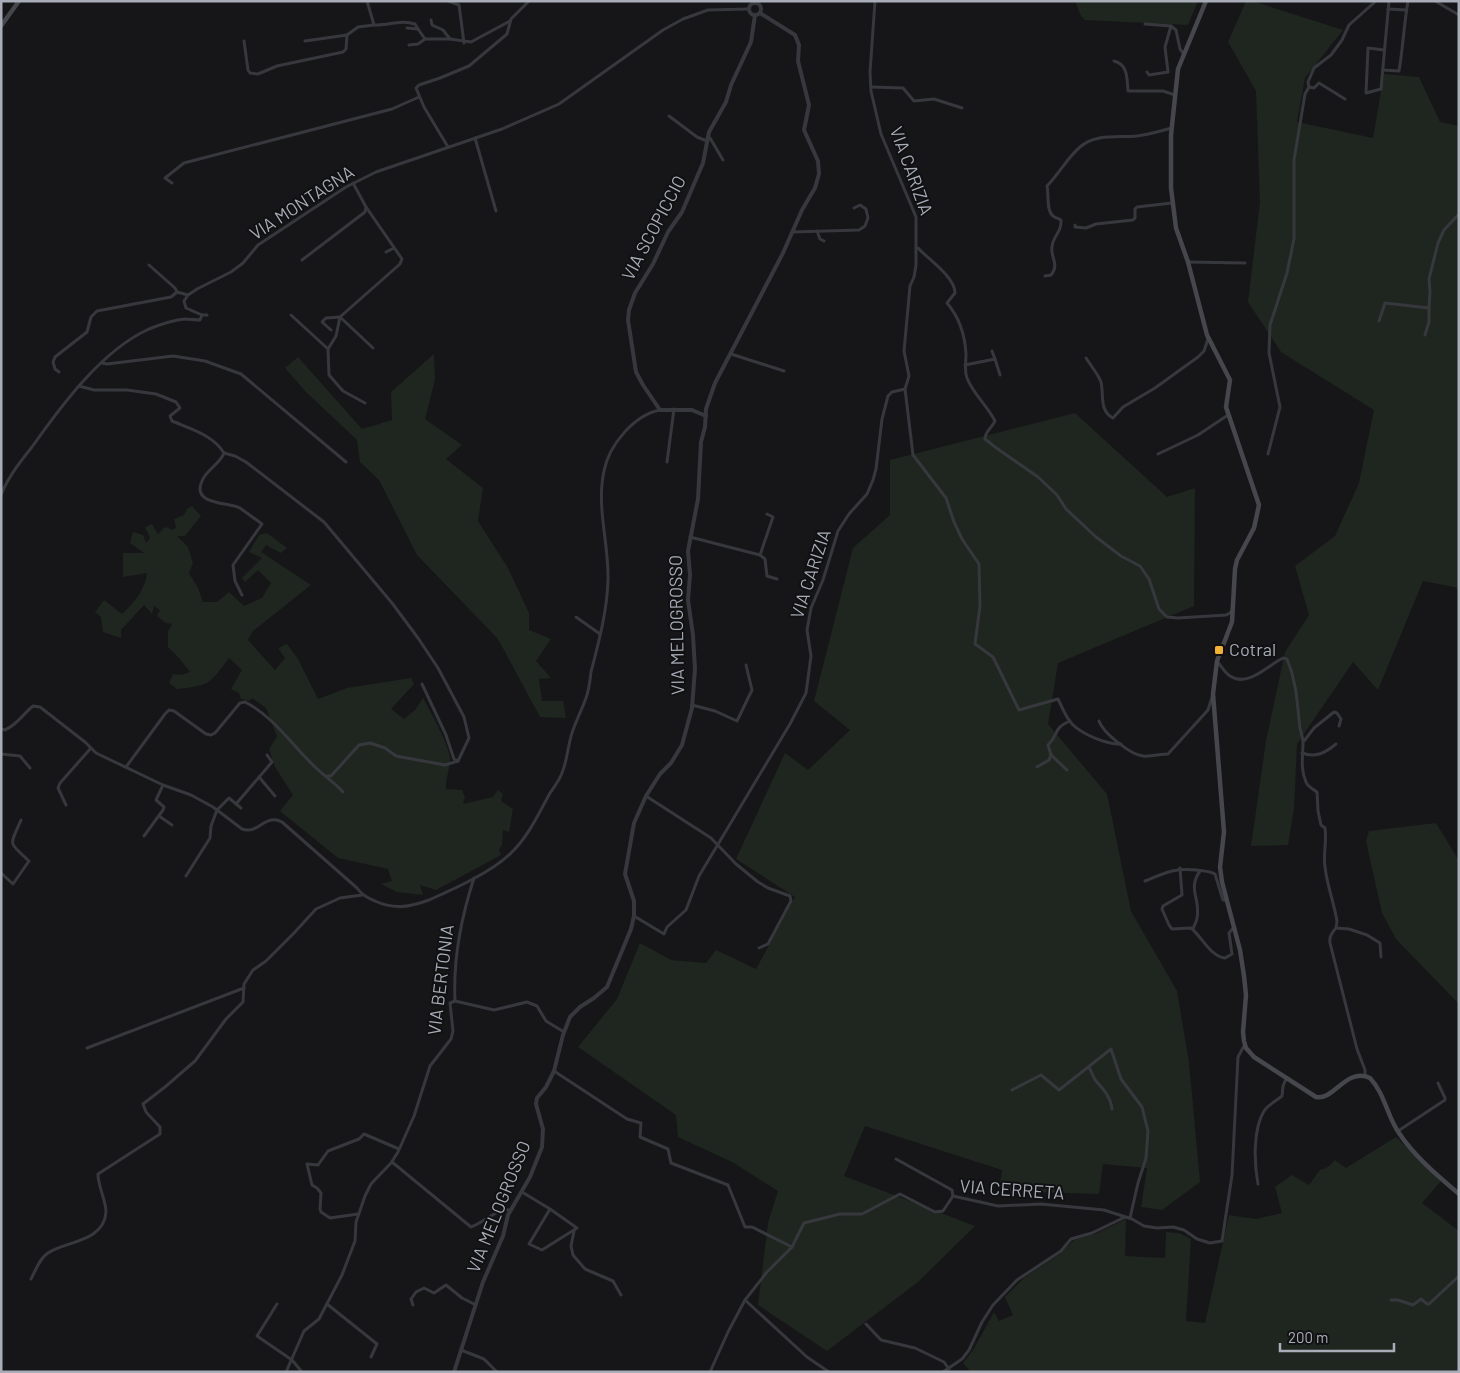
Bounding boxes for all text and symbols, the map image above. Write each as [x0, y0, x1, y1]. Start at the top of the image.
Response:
street label: VIA CARIZIA [886, 123, 938, 218]
street label: VIA MONTAGNA [245, 160, 358, 244]
street label: VIA SCOPICCIO [616, 171, 690, 284]
street label: VIA CARIZIA [785, 526, 835, 621]
street label: VIA MELOGROSSO [664, 555, 688, 695]
place label: Cotral [1229, 638, 1276, 660]
marker: Cotral [1213, 644, 1225, 656]
street label: VIA BERTONIA [422, 923, 458, 1036]
street label: VIA MELOGROSSO [462, 1137, 535, 1276]
street label: VIA CERRETA [959, 1174, 1065, 1204]
scale bar [1280, 1320, 1394, 1352]
text: 200 m [1288, 1328, 1328, 1346]

